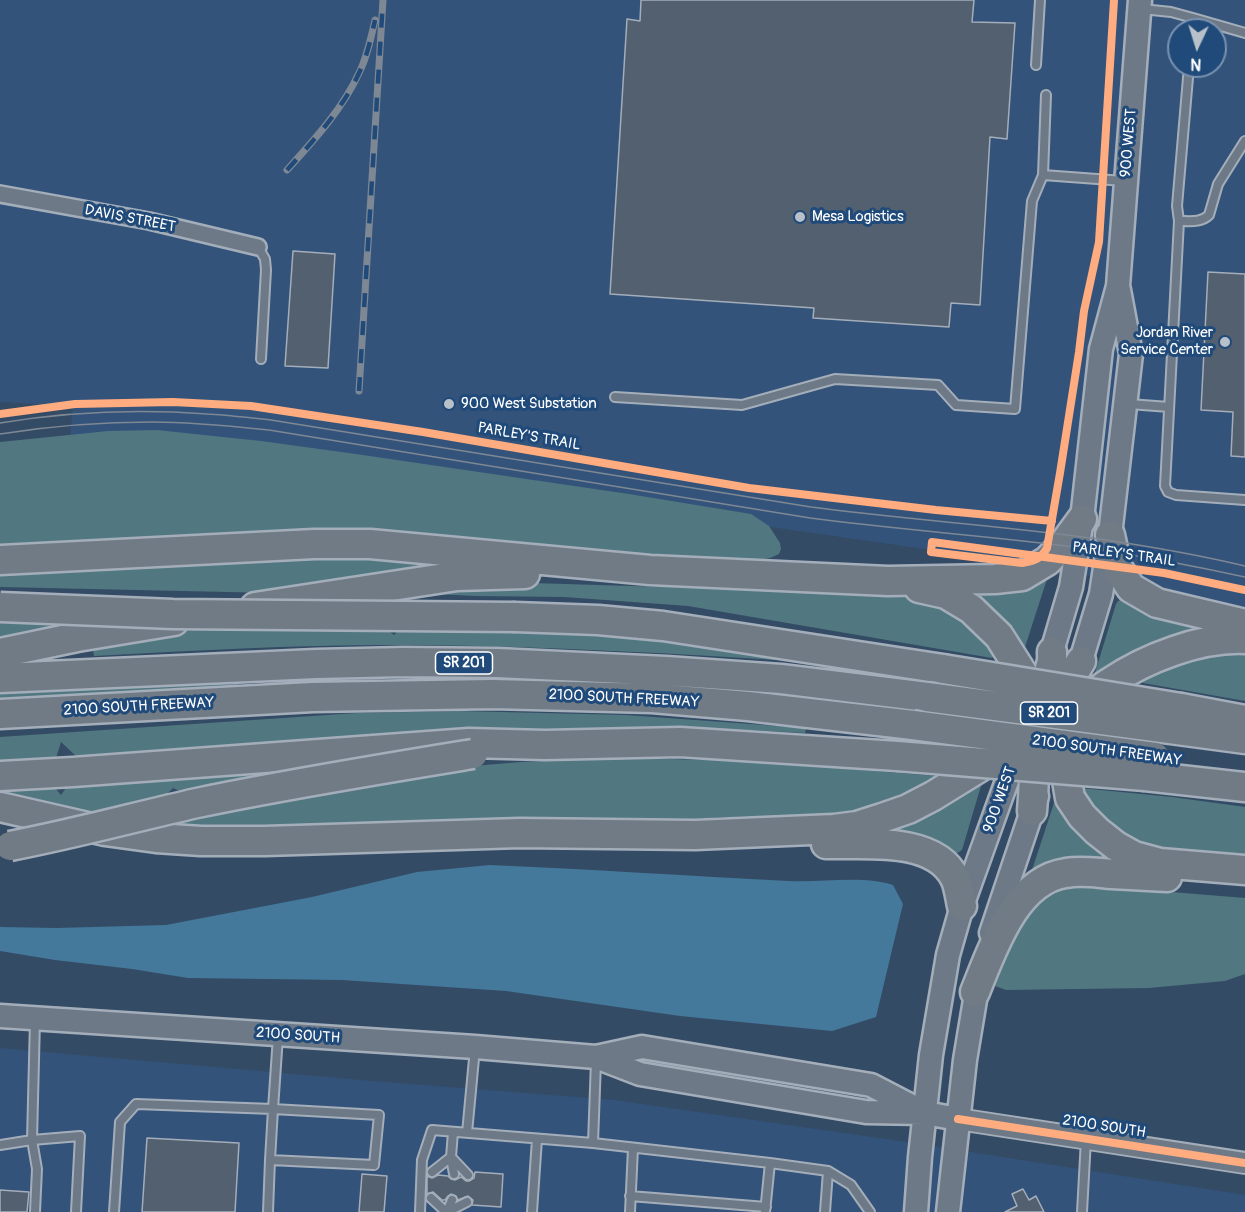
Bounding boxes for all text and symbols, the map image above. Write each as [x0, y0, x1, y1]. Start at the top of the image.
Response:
north arrow [1167, 18, 1227, 78]
text: N [1190, 54, 1202, 74]
street label: 900 WEST [1117, 108, 1141, 178]
street label: DAVIS STREET [83, 201, 177, 237]
place label: Mesa Logistics [812, 208, 904, 226]
marker: Mesa Logistics [793, 210, 807, 224]
place label: Jordan River Service Center [1120, 324, 1213, 359]
marker: Jordan River Service Center [1218, 335, 1232, 349]
place label: 900 West Substation [461, 395, 597, 413]
marker: 900 West Substation [442, 397, 456, 411]
street label: PARLEY'S TRAIL [476, 419, 582, 455]
street label: PARLEY'S TRAIL [1071, 539, 1177, 571]
road number: SR 201 [436, 652, 492, 674]
street label: 2100 SOUTH FREEWAY [548, 686, 700, 712]
street label: 2100 SOUTH FREEWAY [63, 694, 215, 720]
road number: SR 201 [1020, 702, 1078, 724]
street label: 2100 SOUTH FREEWAY [1031, 732, 1183, 770]
street label: 900 WEST [980, 764, 1020, 836]
street label: 2100 SOUTH [255, 1024, 341, 1048]
street label: 2100 SOUTH [1061, 1112, 1147, 1142]

